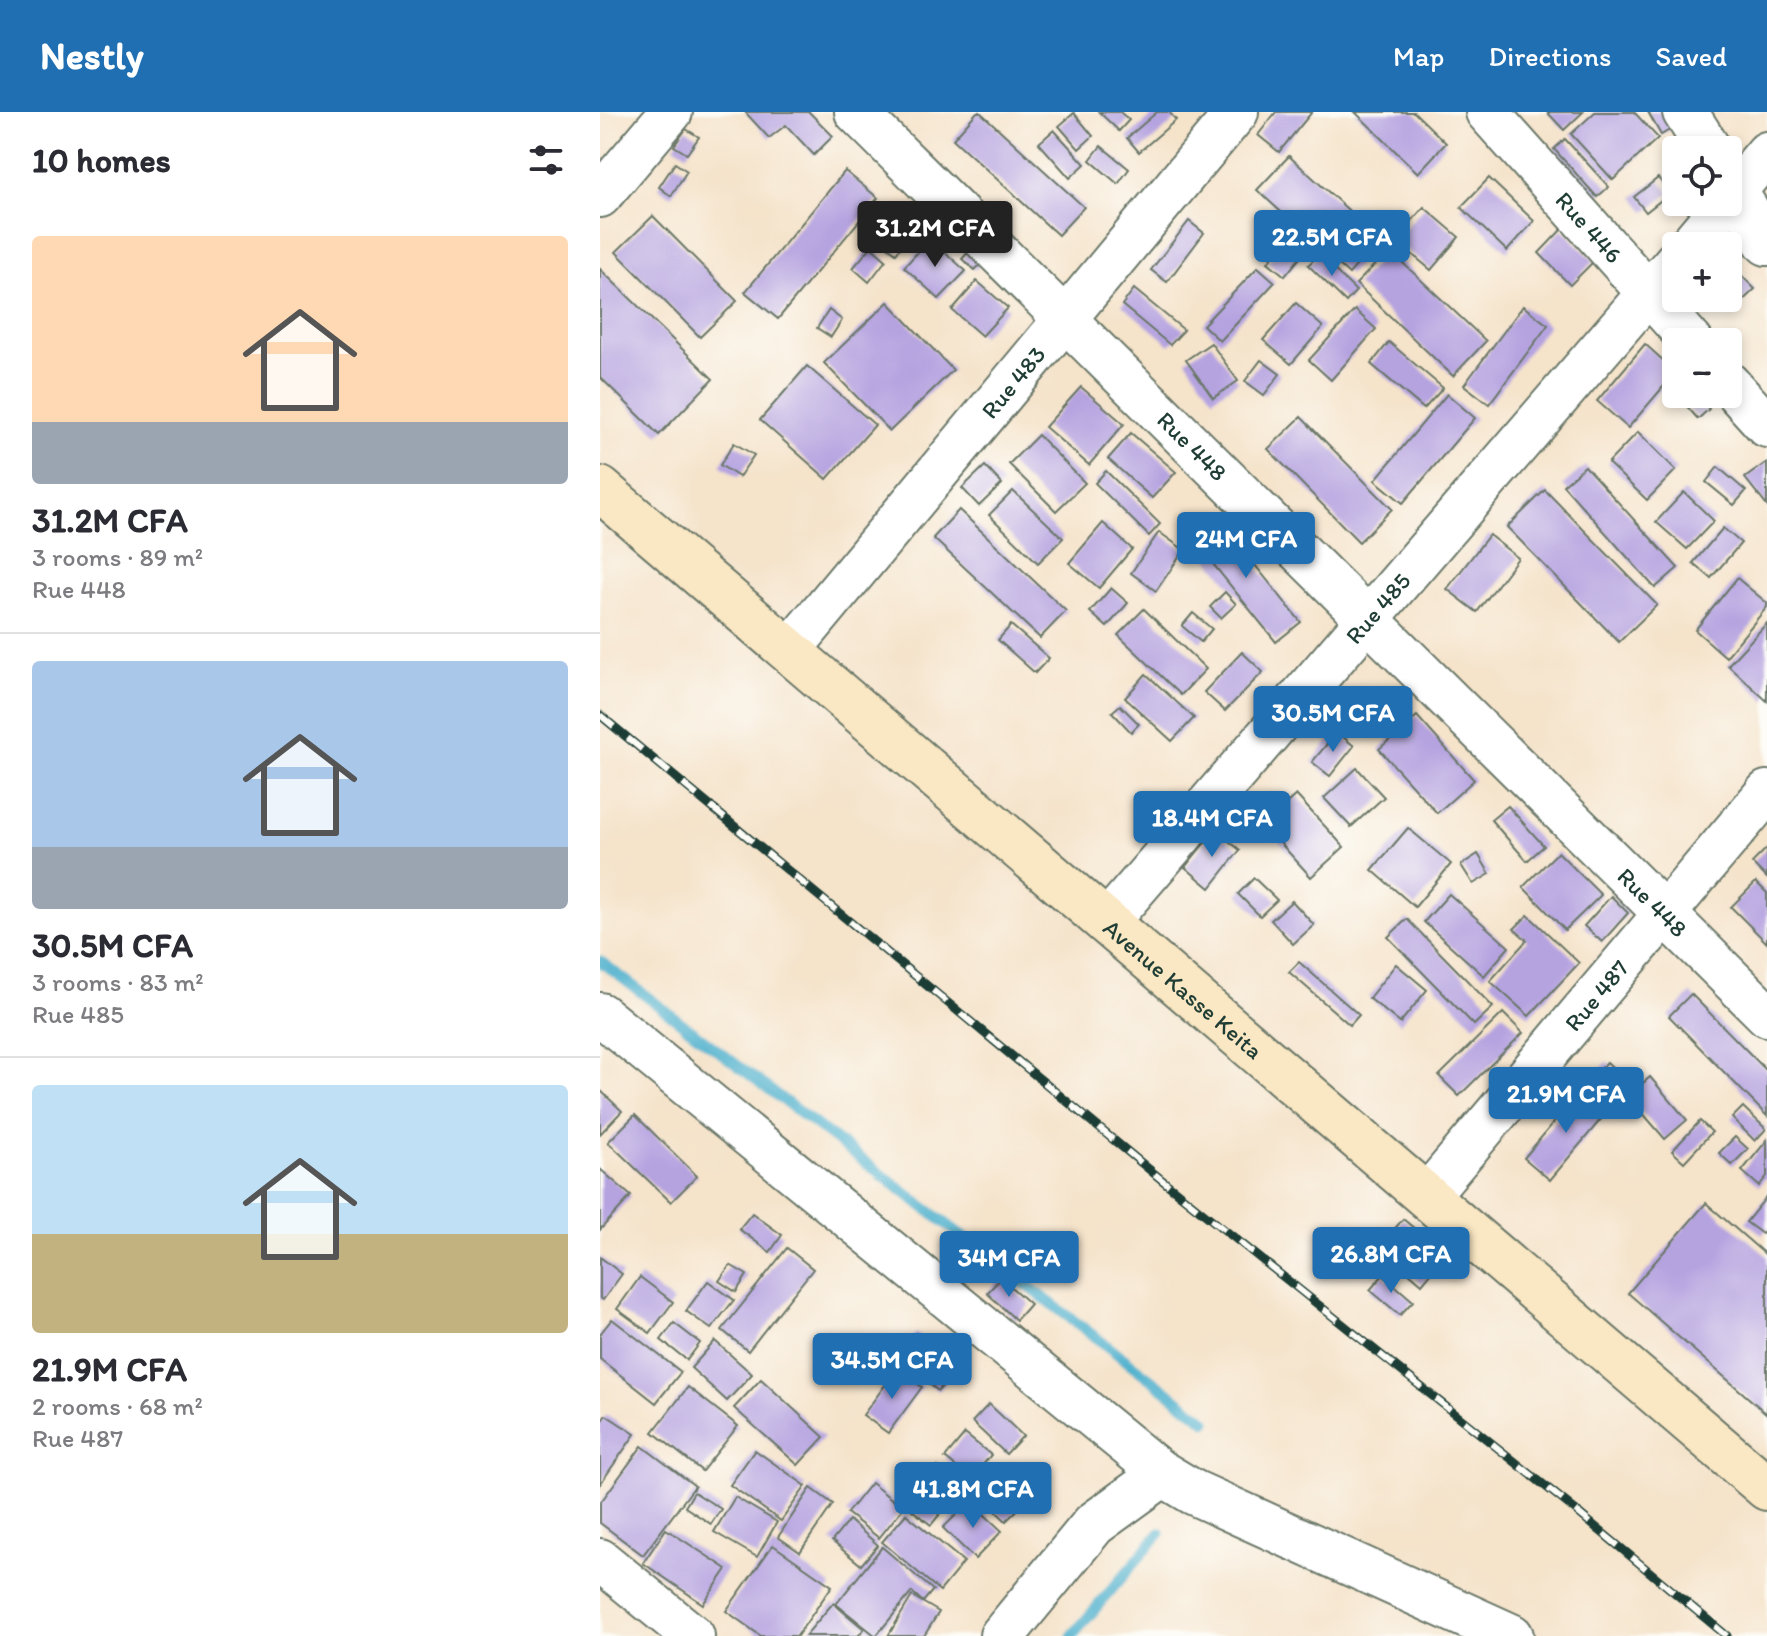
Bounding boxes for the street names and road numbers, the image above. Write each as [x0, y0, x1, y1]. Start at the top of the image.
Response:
street label: Rue 446 [1550, 185, 1629, 269]
street label: Rue 483 [974, 340, 1051, 424]
street label: Rue 448 [1152, 405, 1234, 486]
street label: Rue 485 [1339, 566, 1416, 649]
street label: Rue 448 [1612, 861, 1694, 943]
street label: Avenue Kasse Keita [1098, 912, 1269, 1065]
street label: Rue 487 [1558, 953, 1634, 1037]

